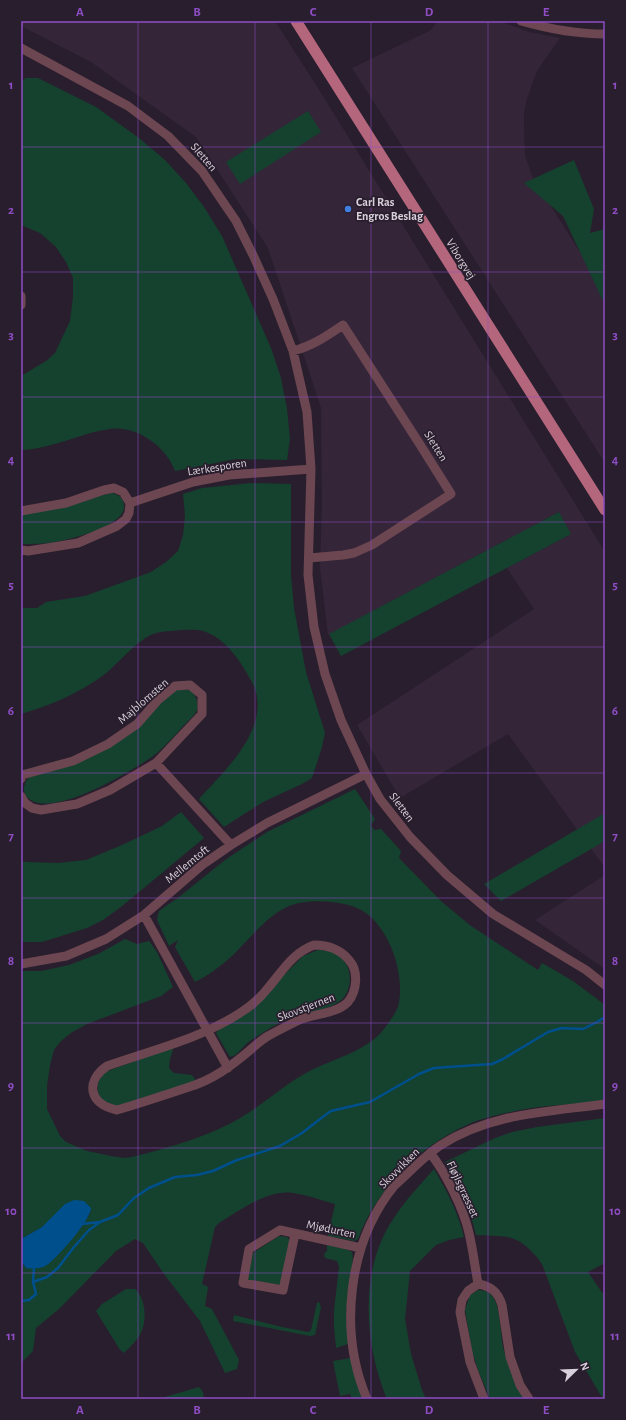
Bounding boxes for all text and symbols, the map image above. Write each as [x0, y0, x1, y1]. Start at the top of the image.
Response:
text: A [76, 6, 84, 19]
text: B [193, 6, 201, 19]
text: C [310, 6, 317, 19]
text: D [425, 6, 434, 19]
text: E [543, 6, 550, 19]
text: 1 [9, 79, 13, 92]
text: 1 [613, 79, 617, 92]
street label: Sletten [189, 141, 219, 173]
place label: Carl Ras Engros Beslag [356, 196, 424, 222]
text: 2 [8, 204, 14, 217]
marker: Carl Ras Engros Beslag [343, 204, 353, 214]
text: 2 [612, 204, 618, 217]
street label: Viborgvej [443, 237, 478, 282]
text: 3 [8, 329, 14, 342]
text: 3 [612, 329, 618, 342]
street label: Sletten [422, 429, 450, 463]
text: 4 [8, 454, 15, 467]
text: 4 [612, 454, 619, 467]
street label: Lærkesporen [187, 456, 247, 478]
text: 5 [8, 579, 14, 592]
text: 5 [612, 579, 618, 592]
street label: Majblomsten [116, 676, 171, 727]
text: 6 [8, 705, 14, 718]
text: 6 [612, 705, 618, 718]
street label: Sletten [387, 790, 417, 824]
text: 7 [8, 830, 14, 843]
text: 7 [612, 830, 618, 843]
street label: Mellemtoft [163, 843, 211, 885]
text: 8 [8, 955, 14, 968]
text: 8 [612, 955, 618, 968]
street label: Skovstjernen [276, 991, 337, 1024]
text: 9 [8, 1080, 14, 1093]
text: 9 [612, 1080, 618, 1093]
street label: Skovvikken [376, 1145, 422, 1191]
street label: Fløjlsgræsset [444, 1159, 481, 1220]
text: 10 [5, 1205, 17, 1218]
text: 10 [609, 1205, 621, 1218]
street label: Mjødurten [305, 1218, 357, 1241]
text: 11 [6, 1330, 16, 1343]
text: 11 [610, 1330, 620, 1343]
north arrow [556, 1350, 596, 1390]
text: N [578, 1361, 591, 1372]
text: A [76, 1404, 84, 1417]
text: B [193, 1404, 201, 1417]
text: C [310, 1404, 317, 1417]
text: D [425, 1404, 434, 1417]
text: E [543, 1404, 550, 1417]

